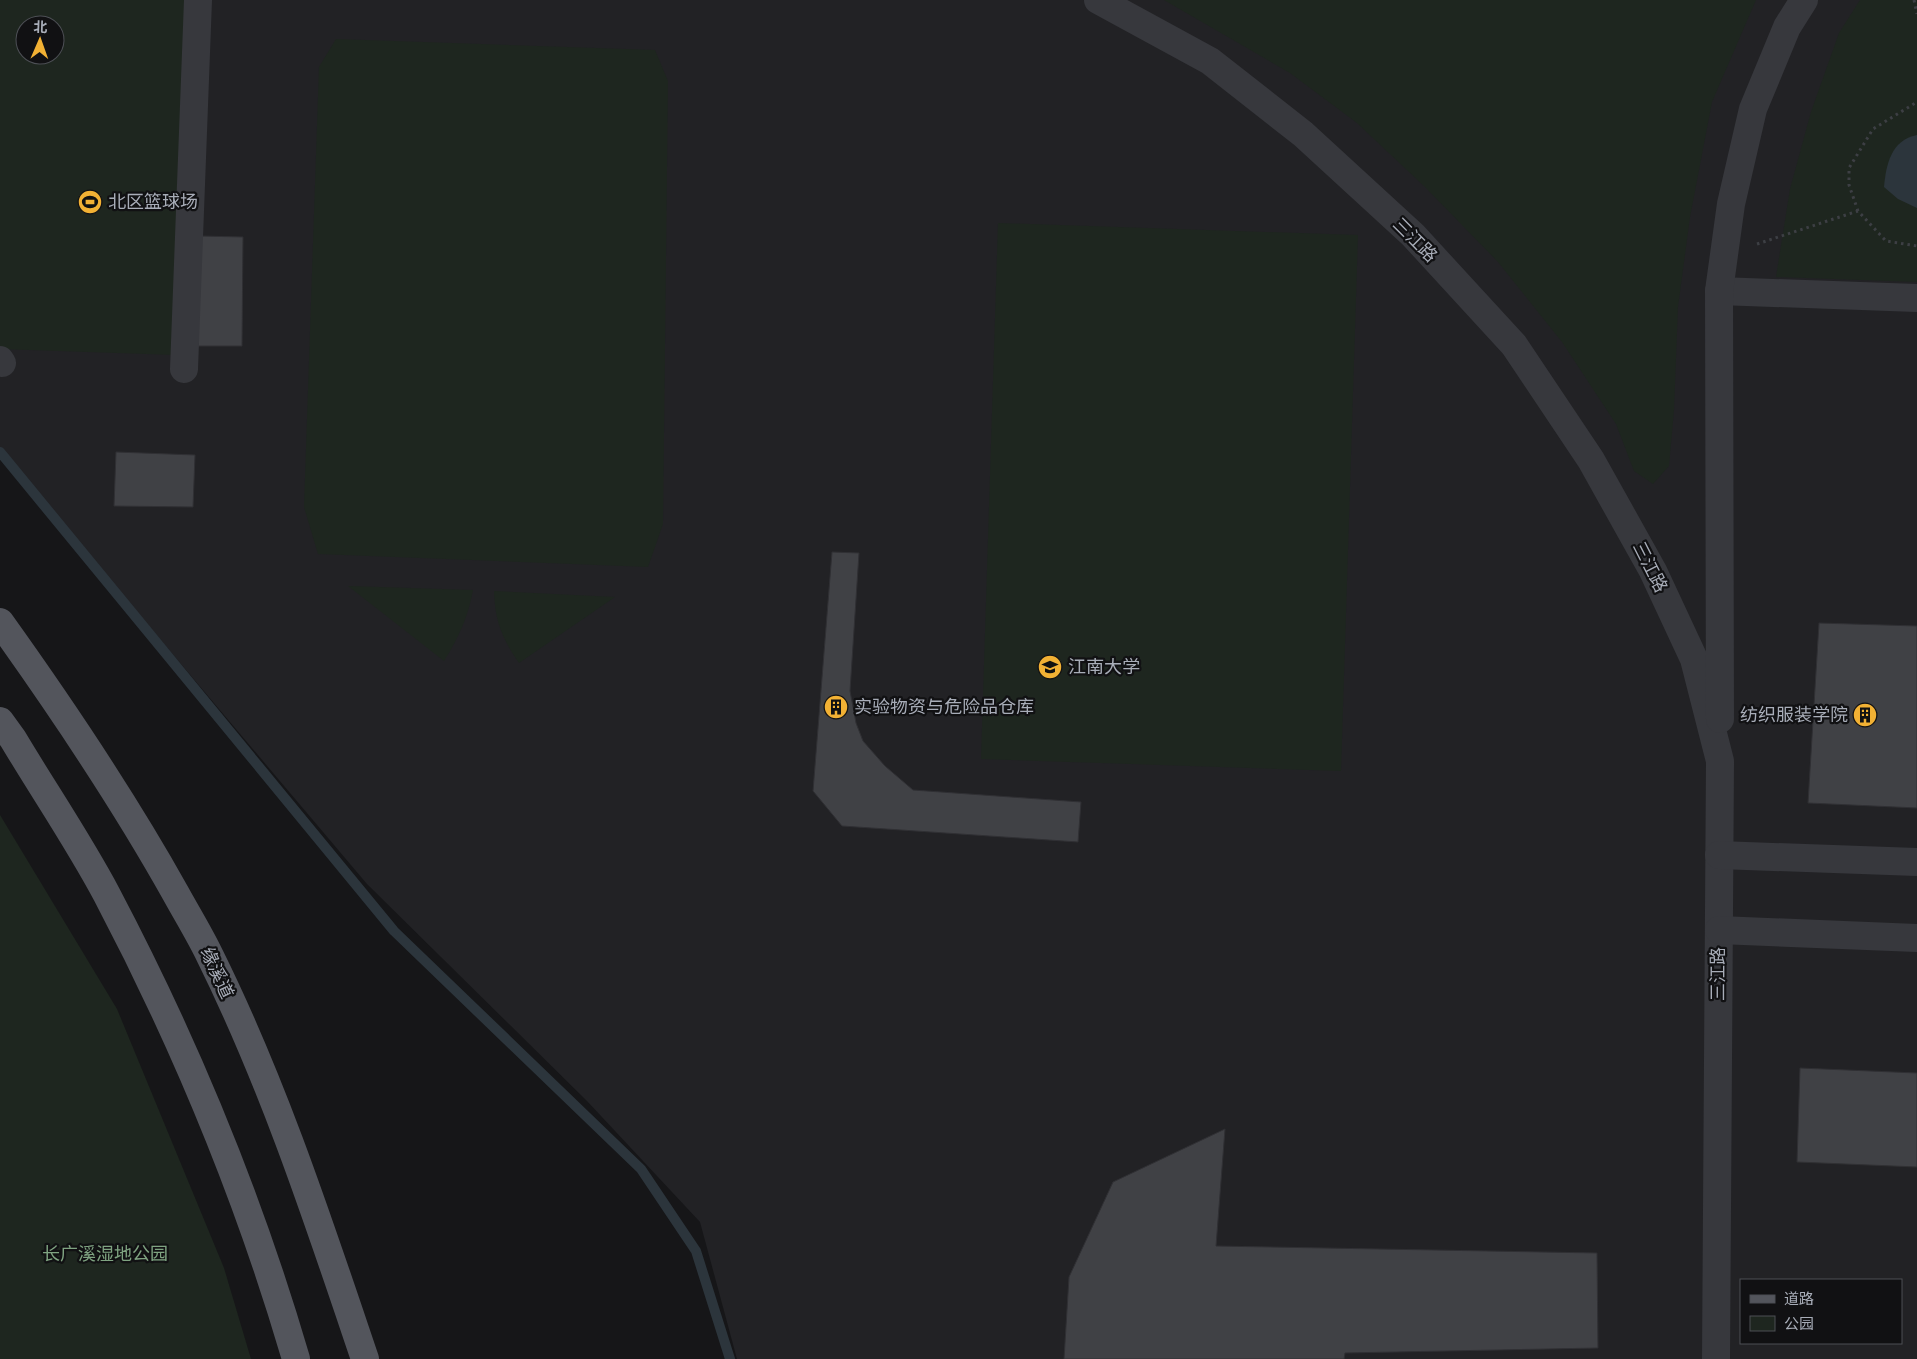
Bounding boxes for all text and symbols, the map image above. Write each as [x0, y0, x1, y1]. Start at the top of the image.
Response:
north arrow [15, 15, 65, 65]
text: 北 [33, 18, 48, 36]
sports icon: 北区篮球场 [77, 189, 103, 215]
place label: 北区篮球场 [108, 190, 198, 213]
street label: 三江路 [1388, 212, 1443, 267]
street label: 三江路 [1628, 537, 1673, 596]
school or university icon: 江南大学 [1037, 654, 1063, 680]
place label: 江南大学 [1068, 655, 1140, 678]
building icon: 实验物资与危险品仓库 [823, 694, 849, 720]
place label: 实验物资与危险品仓库 [854, 695, 1034, 718]
building icon: 纺织服装学院 [1852, 702, 1878, 728]
place label: 纺织服装学院 [1740, 703, 1848, 726]
street label: 缘溪道 [196, 943, 239, 1002]
street label: 三江路 [1706, 947, 1729, 1001]
park label: 长广溪湿地公园 [42, 1242, 168, 1265]
legend [1740, 1279, 1902, 1344]
text: 道路 [1784, 1289, 1814, 1308]
text: 公园 [1784, 1314, 1814, 1333]

